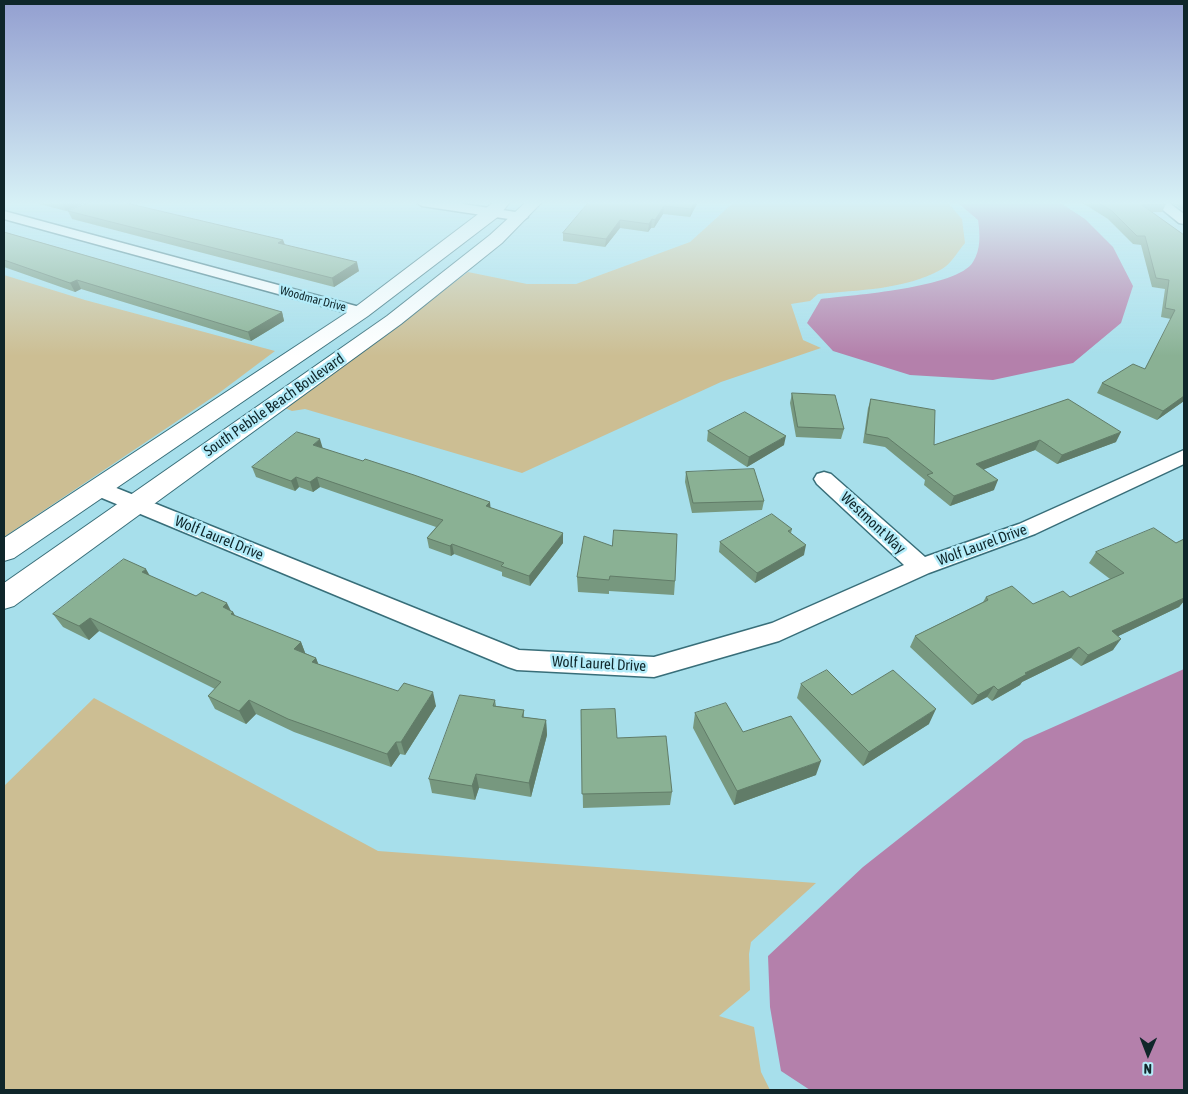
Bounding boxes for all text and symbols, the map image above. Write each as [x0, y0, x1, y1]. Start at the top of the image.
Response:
street label: Woodmar Drive [278, 283, 348, 315]
street label: South Pebble Beach Boulevard [200, 350, 348, 460]
street label: Westmont Way [837, 488, 909, 558]
street label: Wolf Laurel Drive [172, 512, 266, 564]
street label: Wolf Laurel Drive [935, 520, 1029, 570]
street label: Wolf Laurel Drive [552, 653, 646, 675]
north arrow [1123, 1029, 1173, 1079]
text: N [1143, 1061, 1152, 1077]

